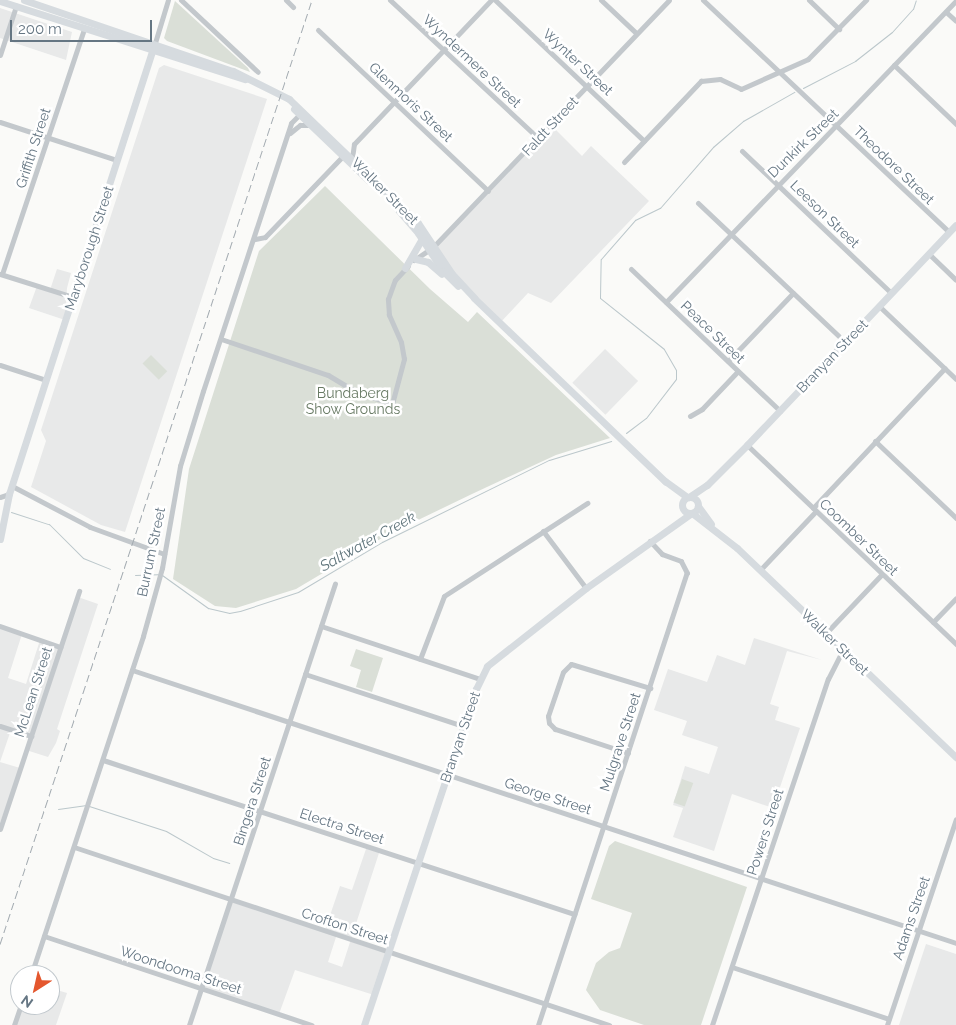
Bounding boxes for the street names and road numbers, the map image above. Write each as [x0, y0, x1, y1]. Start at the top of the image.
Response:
street label: Wyndermere Street [419, 11, 525, 111]
street label: Wynter Street [539, 25, 617, 99]
street label: Glenmoris Street [366, 59, 456, 145]
street label: Faldt Street [518, 93, 582, 159]
street label: Dunkirk Street [764, 105, 842, 181]
street label: Griffith Street [12, 106, 54, 190]
street label: Theodore Street [850, 122, 938, 208]
street label: Walker Street [348, 154, 422, 228]
street label: Leeson Street [787, 177, 863, 251]
street label: Maryborough Street [61, 184, 117, 312]
street label: Peace Street [677, 297, 749, 367]
street label: Branyan Street [793, 316, 871, 396]
street label: Coomber Street [816, 495, 902, 579]
street label: Burrum Street [133, 506, 169, 598]
street label: Walker Street [798, 605, 872, 679]
street label: McLean Street [10, 645, 56, 739]
street label: Branyan Street [437, 689, 483, 785]
street label: Mulgrave Street [596, 690, 644, 794]
street label: Bingera Street [230, 755, 274, 847]
street label: George Street [502, 774, 594, 818]
street label: Powers Street [743, 787, 787, 877]
street label: Electra Street [298, 804, 386, 848]
street label: Adams Street [889, 874, 933, 962]
street label: Crofton Street [299, 904, 391, 948]
street label: Woondooma Street [118, 942, 244, 998]

